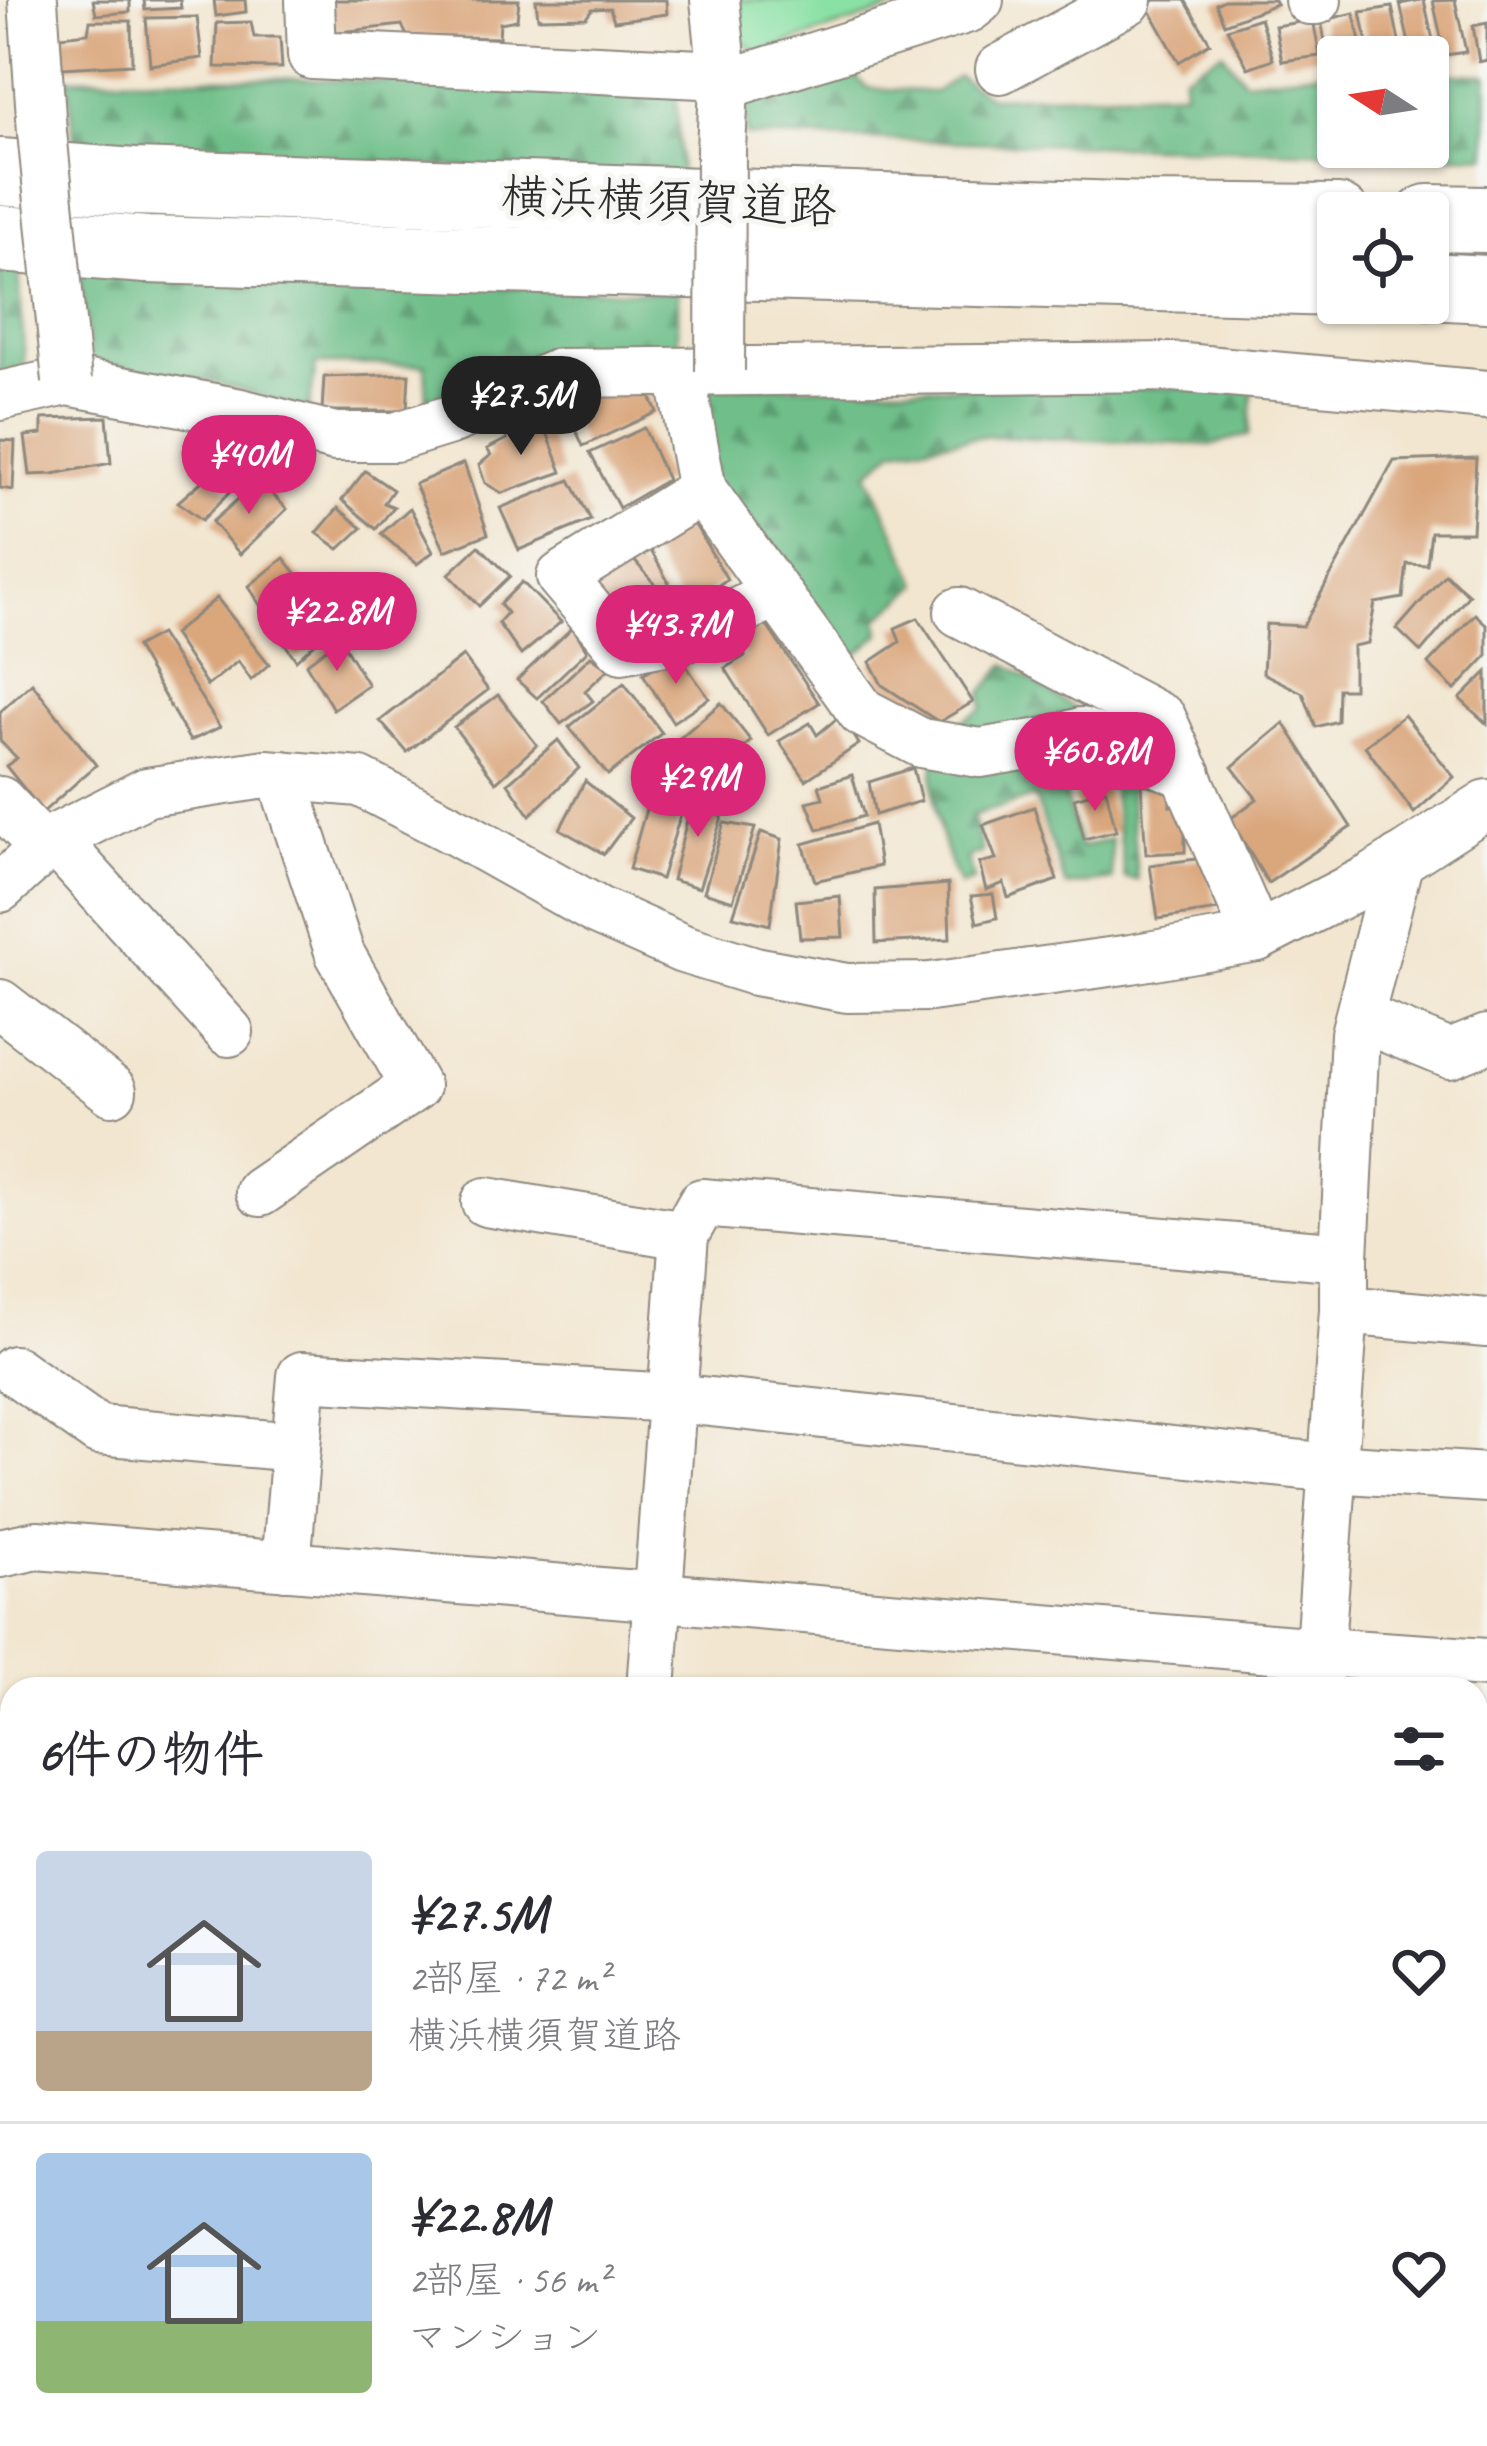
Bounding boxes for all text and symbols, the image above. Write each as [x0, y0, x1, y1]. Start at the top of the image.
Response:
north arrow [1317, 36, 1449, 168]
map controls [1317, 36, 1449, 324]
street label: 横浜横須賀道路 [500, 165, 838, 237]
button: locate [1317, 192, 1449, 324]
pin: ¥27.5M [423, 356, 619, 458]
text: ¥27.5M [468, 370, 574, 419]
pin: ¥40M [178, 415, 320, 517]
text: ¥40M [208, 429, 290, 478]
pin: ¥22.8M [239, 572, 435, 674]
pin: ¥43.7M [578, 585, 774, 687]
text: ¥22.8M [284, 586, 390, 635]
text: ¥43.7M [623, 599, 729, 648]
pin: ¥60.8M [997, 712, 1193, 814]
text: ¥60.8M [1041, 726, 1149, 775]
pin: ¥29M [627, 738, 769, 840]
text: ¥29M [658, 752, 738, 801]
icon: filters [1386, 1716, 1452, 1782]
text: 6件の物件 [36, 1722, 264, 1786]
text: ¥27.5M [408, 1882, 546, 1946]
icon: home [132, 1899, 276, 2043]
icon: heart [1386, 1938, 1452, 2004]
text: 2部屋 · 72 m² [408, 1954, 609, 2003]
text: 横浜横須賀道路 [408, 2011, 681, 2060]
text: ¥22.8M [408, 2184, 547, 2248]
icon: home [132, 2201, 276, 2345]
icon: heart [1386, 2240, 1452, 2306]
text: 2部屋 · 56 m² [408, 2256, 609, 2305]
text: マンション [408, 2313, 601, 2362]

